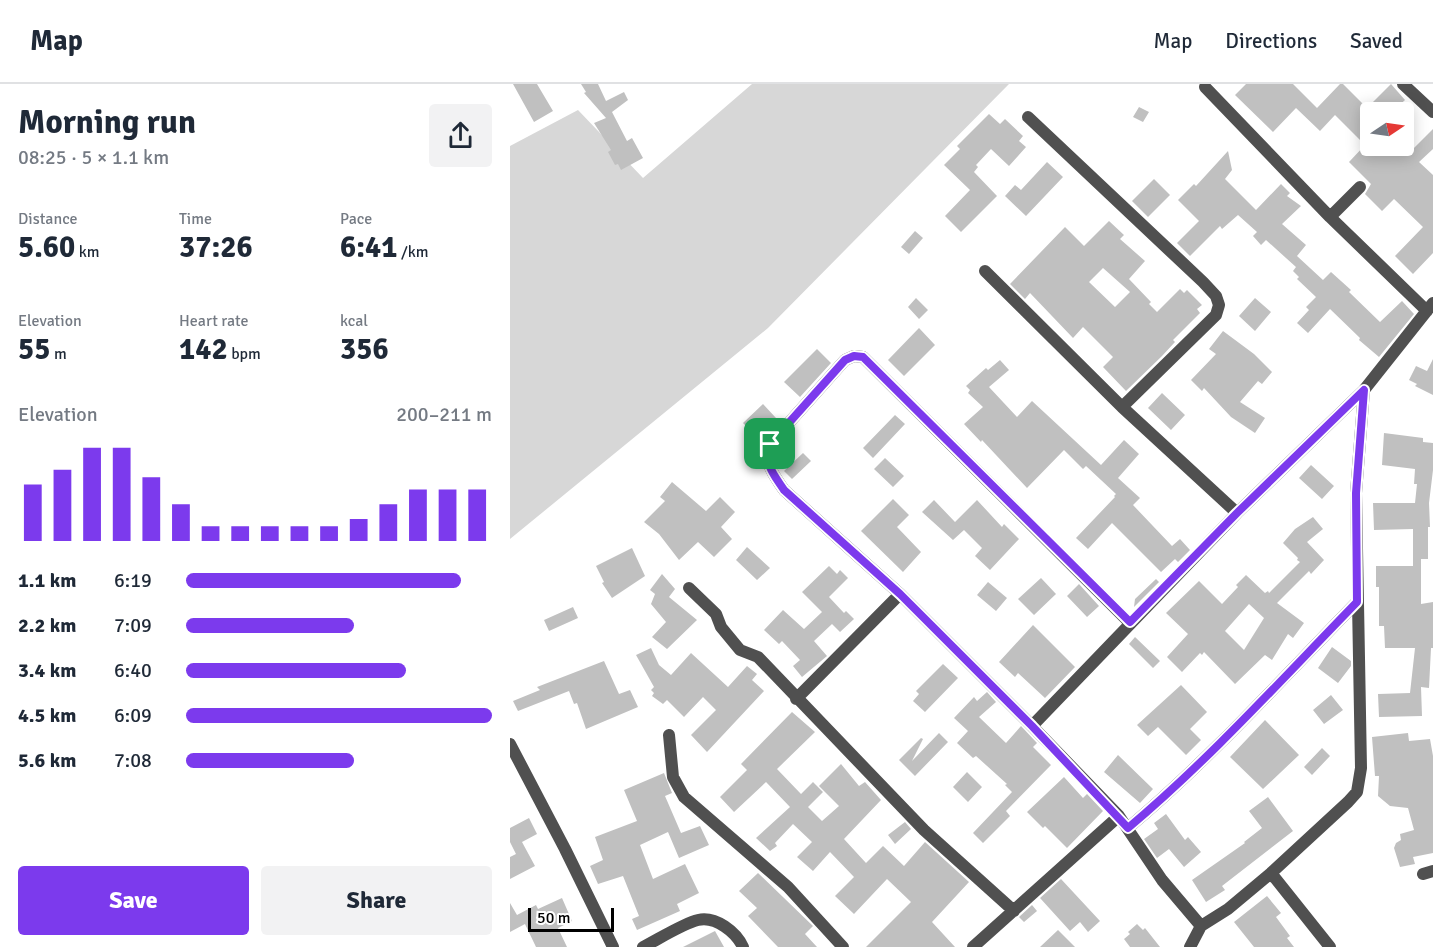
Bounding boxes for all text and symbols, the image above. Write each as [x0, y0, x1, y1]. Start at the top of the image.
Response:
text: Map [30, 24, 83, 58]
text: Map [1154, 28, 1192, 54]
text: Directions [1225, 28, 1317, 54]
text: Saved [1350, 28, 1403, 54]
text: Morning run [18, 102, 196, 143]
north arrow [1360, 102, 1414, 156]
map controls [1360, 102, 1414, 156]
button: share [429, 104, 492, 167]
text: 08:25 · 5 × 1.1 km [18, 145, 169, 170]
text: Distance [18, 209, 78, 229]
text: Time [179, 209, 212, 229]
text: Pace [340, 209, 372, 229]
text: 5.60 [18, 229, 75, 266]
text: 37:26 [179, 229, 253, 266]
text: 6:41 [340, 229, 397, 266]
text: km [75, 242, 100, 262]
text: /km [397, 242, 429, 262]
text: Elevation [18, 311, 82, 331]
text: Heart rate [179, 311, 248, 331]
text: kcal [340, 311, 368, 331]
text: 55 [18, 331, 50, 368]
text: 142 [179, 331, 228, 368]
text: 356 [340, 331, 389, 368]
text: m [50, 344, 67, 364]
text: bpm [228, 344, 261, 364]
text: Elevation [18, 402, 98, 427]
text: 200–211 m [396, 402, 492, 427]
pin [744, 418, 795, 469]
icon: arrive [753, 427, 786, 460]
text: 1.1 km [18, 568, 76, 593]
text: 6:19 [114, 568, 152, 593]
text: 2.2 km [18, 613, 76, 638]
text: 7:09 [114, 613, 152, 638]
text: 3.4 km [18, 658, 76, 683]
text: 6:40 [114, 658, 152, 683]
text: 4.5 km [18, 703, 76, 728]
text: 6:09 [114, 703, 152, 728]
text: 5.6 km [18, 748, 76, 773]
text: 7:08 [114, 748, 152, 773]
button: Save [18, 866, 249, 935]
button: Share [261, 866, 492, 935]
scale bar [528, 905, 614, 932]
text: 50 m [537, 908, 571, 928]

